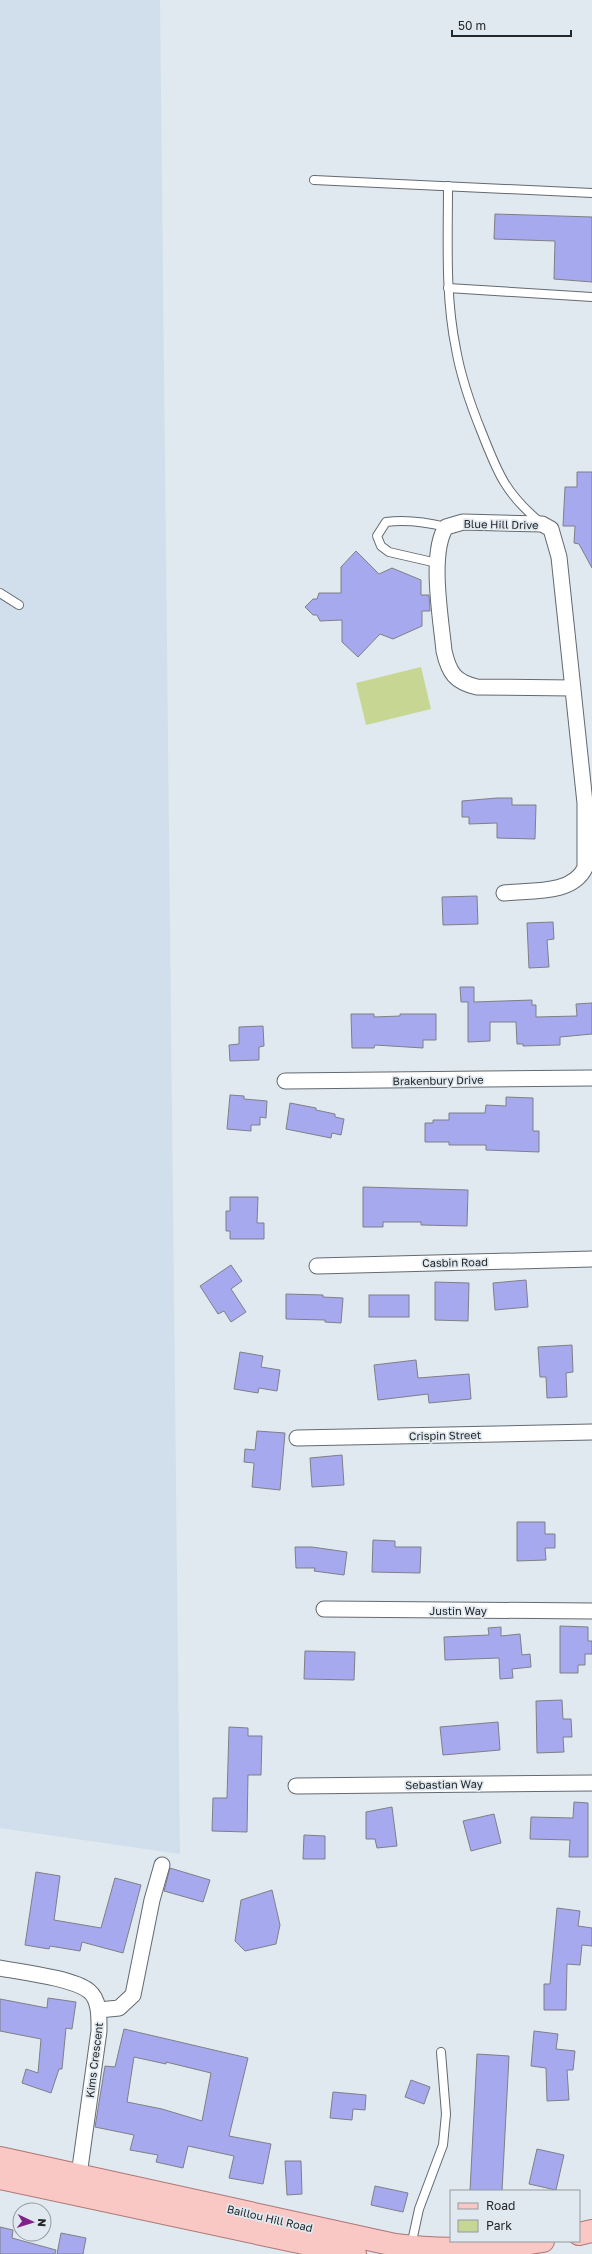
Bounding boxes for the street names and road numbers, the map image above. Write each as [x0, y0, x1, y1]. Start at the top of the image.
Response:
street label: Blue Hill Drive [463, 517, 539, 531]
street label: Brakenbury Drive [392, 1073, 484, 1087]
street label: Casbin Road [422, 1255, 488, 1269]
street label: Crispin Street [409, 1428, 481, 1442]
street label: Justin Way [429, 1604, 487, 1617]
street label: Sebastian Way [405, 1777, 483, 1791]
street label: Kims Crescent [83, 2021, 105, 2099]
street label: Baillou Hill Road [226, 2202, 314, 2234]

